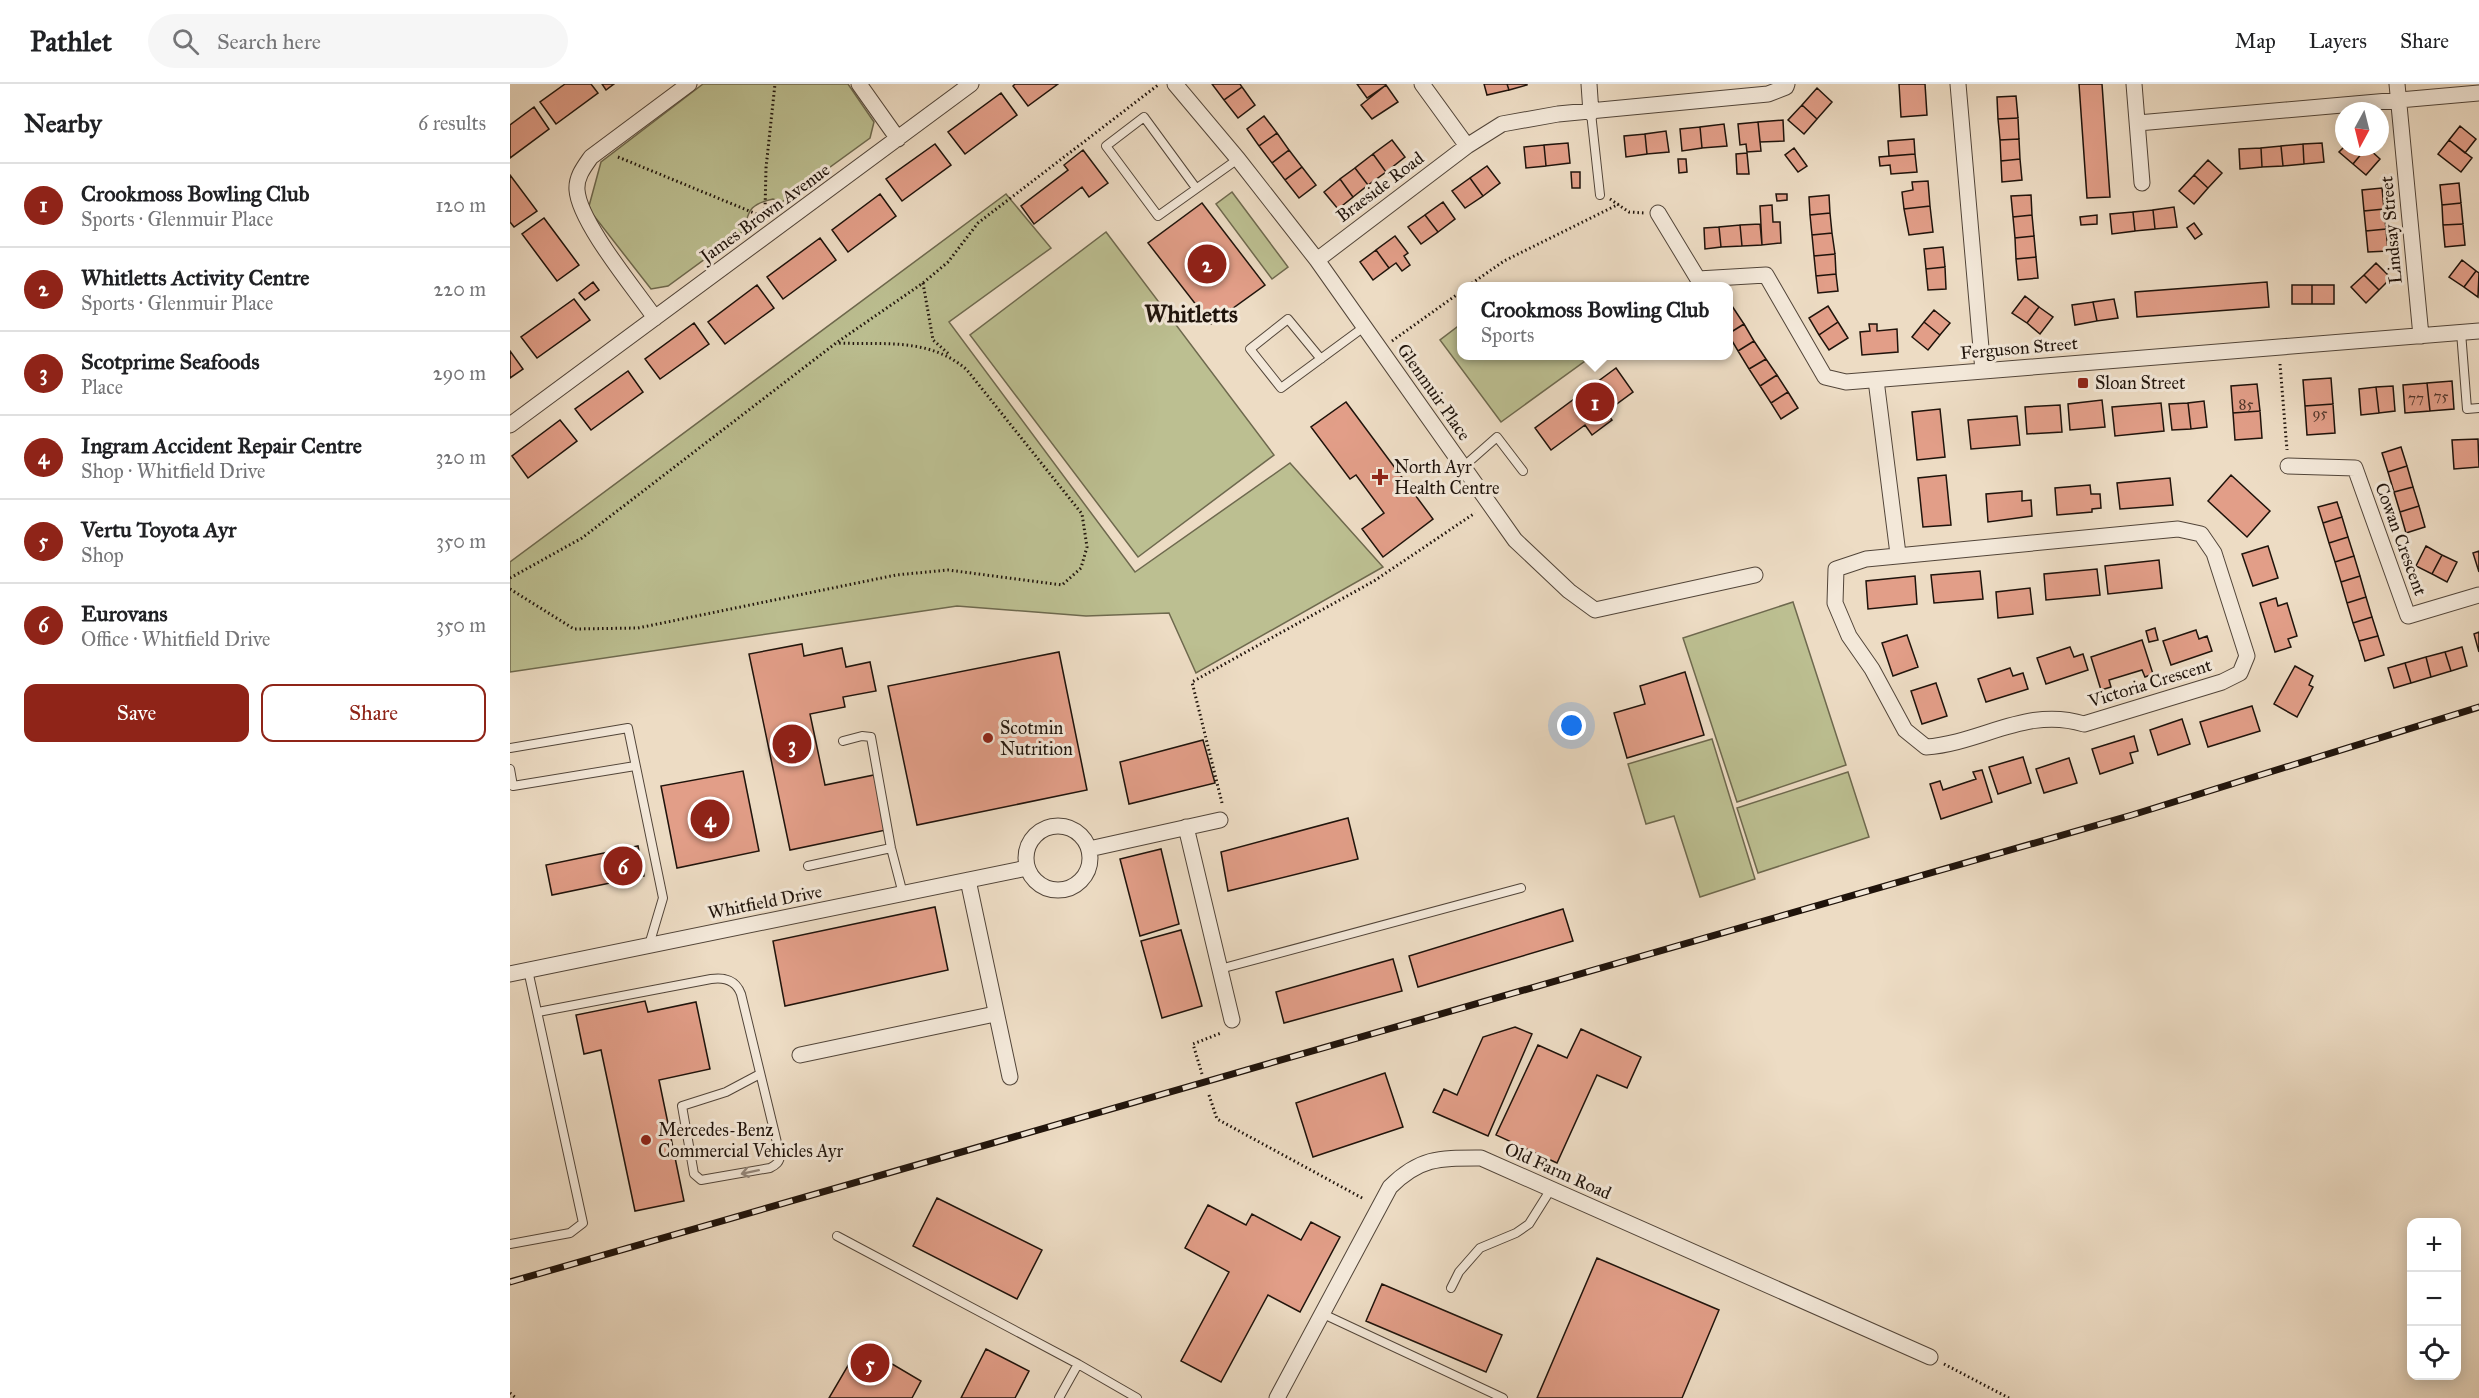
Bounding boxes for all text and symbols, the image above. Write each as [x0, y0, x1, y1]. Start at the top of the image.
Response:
search box [148, 14, 568, 68]
text: Pathlet [30, 24, 112, 59]
icon: search [169, 25, 202, 58]
text: Search here [217, 28, 321, 55]
text: Map [2235, 28, 2276, 54]
text: Layers [2309, 28, 2367, 54]
text: Share [2400, 28, 2449, 54]
north arrow [2335, 102, 2389, 156]
text: Nearby [24, 107, 102, 139]
text: 6 results [418, 111, 486, 135]
street label: Braeside Road [1332, 147, 1428, 227]
street label: James Brown Avenue [694, 159, 835, 269]
street label: Lindsay Street [2375, 175, 2407, 285]
text: Crookmoss Bowling Club [81, 180, 309, 207]
text: 1 [40, 193, 47, 217]
text: 120 m [435, 193, 486, 217]
text: Sports · Glenmuir Place [81, 207, 273, 231]
pin: 2 [1188, 242, 1226, 286]
text: Whitletts Activity Centre [81, 264, 309, 291]
text: 2 [39, 277, 48, 301]
text: 220 m [434, 277, 486, 301]
popup [1457, 282, 1733, 360]
text: Sports · Glenmuir Place [81, 291, 273, 315]
text: Crookmoss Bowling Club [1481, 296, 1709, 323]
district label: Whitletts [1144, 299, 1238, 329]
text: Sports [1481, 323, 1534, 347]
street label: Ferguson Street [1959, 332, 2079, 365]
street label: Glenmuir Place [1393, 339, 1475, 445]
text: Scotprime Seafoods [81, 348, 259, 375]
text: 3 [40, 361, 48, 385]
text: 290 m [433, 361, 486, 385]
place label: Sloan Street [2095, 372, 2186, 394]
text: Place [81, 375, 123, 399]
marker: Sloan Street [2076, 376, 2090, 390]
pin: 1 [1576, 380, 1614, 424]
house number: 75 [2434, 387, 2449, 405]
house number: 77 [2408, 389, 2424, 407]
house number: 85 [2239, 395, 2253, 413]
house number: 95 [2312, 404, 2328, 422]
text: Ingram Accident Repair Centre [81, 432, 362, 459]
text: 4 [38, 445, 49, 469]
text: 320 m [435, 445, 486, 469]
place label: North Ayr Health Centre [1394, 456, 1499, 499]
text: Shop · Whitfield Drive [81, 459, 265, 483]
marker: North Ayr Health Centre [1371, 468, 1389, 486]
street label: Cowan Crescent [2370, 480, 2432, 599]
text: Vertu Toyota Ayr [81, 516, 236, 543]
text: 5 [39, 529, 48, 553]
text: 350 m [436, 529, 486, 553]
text: Shop [81, 543, 124, 567]
text: Eurovans [81, 600, 167, 627]
text: 6 [38, 613, 49, 637]
text: 350 m [436, 613, 486, 637]
text: Office · Whitfield Drive [81, 627, 270, 651]
street label: Victoria Crescent [2085, 654, 2215, 712]
button: Save [24, 684, 249, 742]
button: Share [261, 684, 486, 742]
your location [1557, 711, 1586, 740]
place label: Scotmin Nutrition [1000, 717, 1073, 760]
pin: 3 [772, 722, 812, 766]
marker: Scotmin Nutrition [981, 731, 995, 745]
pin: 4 [690, 796, 730, 842]
pin: 6 [604, 844, 642, 888]
street label: Whitfield Drive [706, 880, 824, 924]
place label: Mercedes-Benz Commercial Vehicles Ayr [658, 1119, 843, 1162]
marker: Mercedes-Benz Commercial Vehicles Ayr [639, 1133, 653, 1147]
street label: Old Farm Road [1501, 1138, 1615, 1204]
one-way arrow [740, 1167, 760, 1178]
map controls [2407, 1218, 2461, 1380]
button: + [2407, 1218, 2461, 1272]
button: − [2407, 1272, 2461, 1326]
button: locate [2407, 1326, 2461, 1380]
pin: 5 [850, 1340, 890, 1386]

